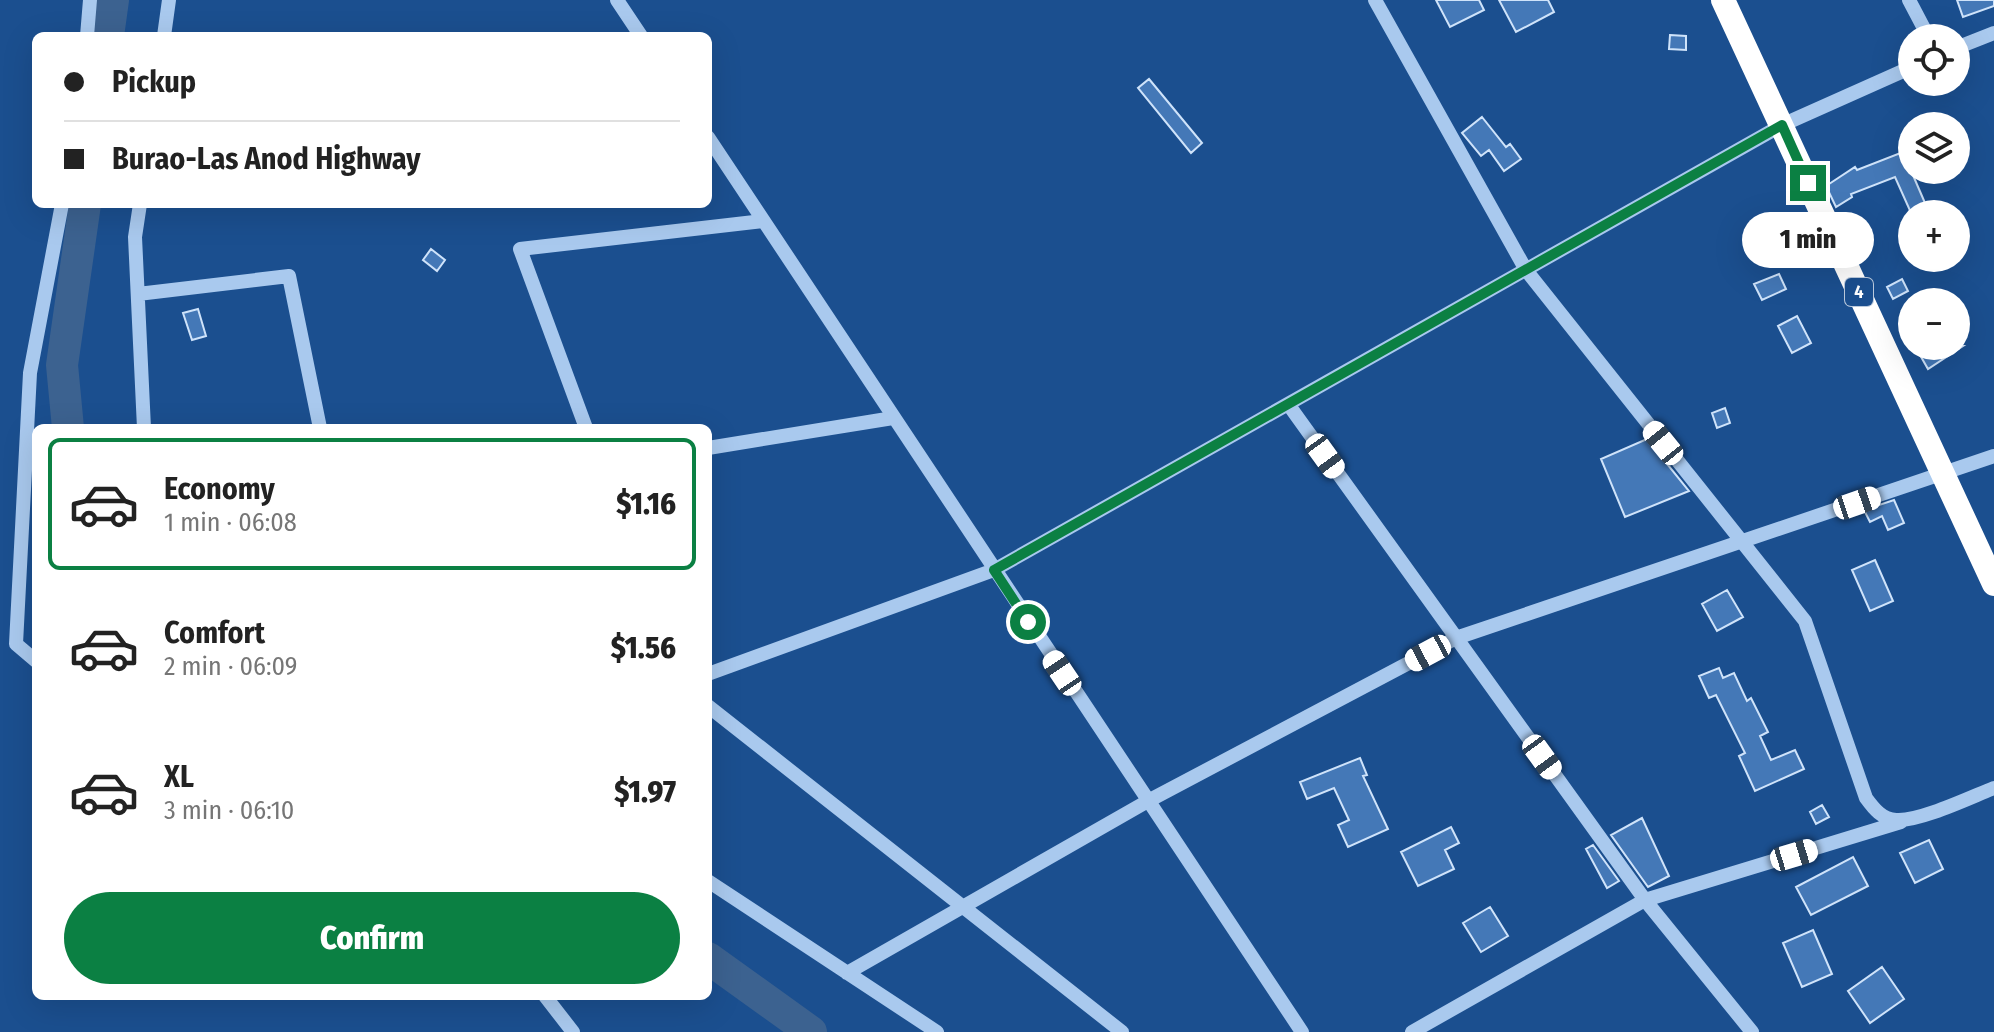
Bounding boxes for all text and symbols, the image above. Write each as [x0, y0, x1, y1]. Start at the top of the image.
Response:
map controls [1898, 24, 1970, 360]
button: locate [1898, 24, 1970, 96]
text: Pickup [112, 64, 196, 100]
button: layers [1898, 112, 1970, 184]
text: Burao-Las Anod Highway [112, 141, 421, 177]
route end [1790, 165, 1826, 201]
button: + [1898, 200, 1970, 272]
callout: 1 min [1742, 211, 1874, 267]
text: 1 min [1780, 224, 1836, 255]
road number: 4 [1845, 278, 1873, 306]
button: − [1898, 288, 1970, 360]
car [1639, 417, 1687, 469]
car [1301, 430, 1349, 482]
icon: car [68, 468, 140, 540]
text: Economy [164, 471, 275, 507]
car [1830, 484, 1884, 522]
text: $1.16 [616, 486, 676, 522]
text: 1 min · 06:08 [164, 507, 297, 538]
route start [1010, 604, 1046, 640]
icon: car [68, 612, 140, 684]
text: Comfort [164, 615, 265, 651]
text: $1.56 [611, 630, 676, 666]
car [1401, 631, 1455, 675]
car [1039, 646, 1085, 700]
text: 2 min · 06:09 [164, 651, 297, 682]
car [1518, 731, 1566, 783]
icon: car [68, 756, 140, 828]
text: XL [164, 759, 194, 795]
text: $1.97 [614, 774, 676, 810]
text: 3 min · 06:10 [164, 795, 294, 826]
car [1768, 837, 1820, 873]
button: Confirm [64, 892, 680, 984]

